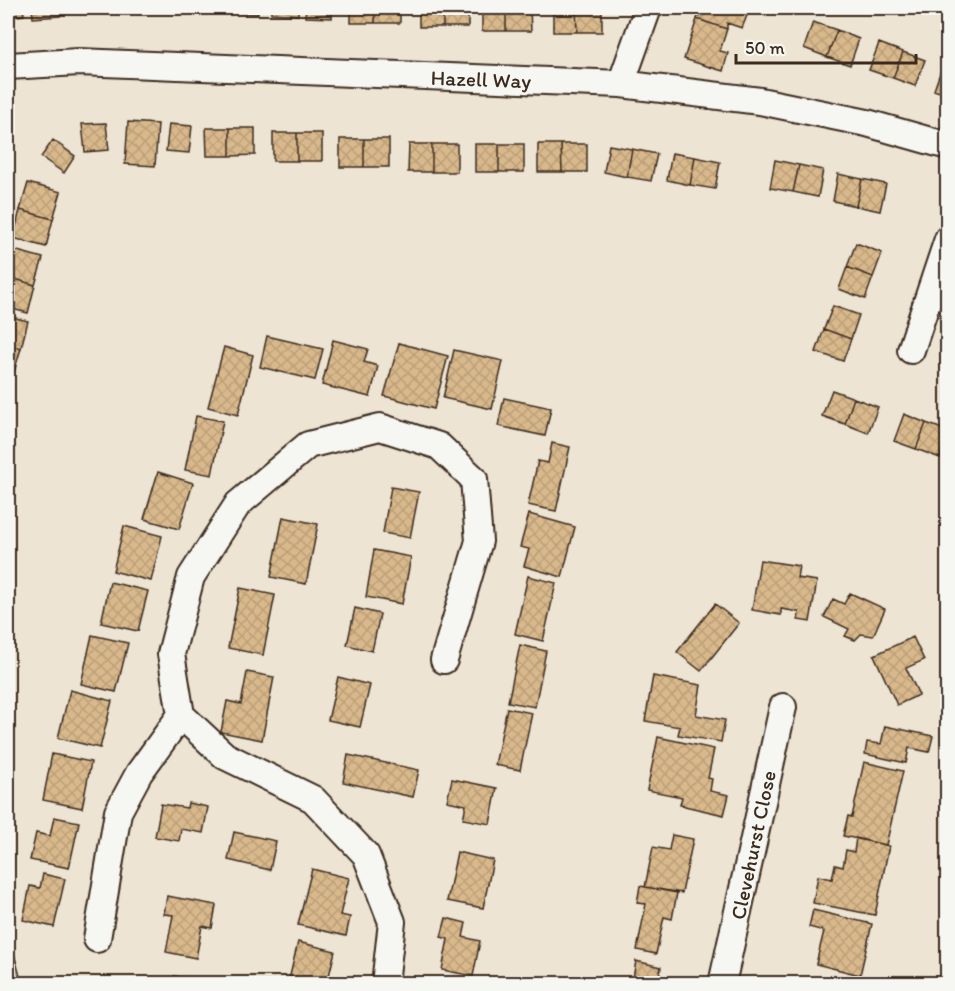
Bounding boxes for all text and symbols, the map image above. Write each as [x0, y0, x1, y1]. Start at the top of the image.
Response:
scale bar [736, 27, 916, 65]
text: 50 m [745, 37, 785, 59]
street label: Hazell Way [430, 65, 532, 93]
street label: Clevehurst Close [725, 768, 781, 922]

